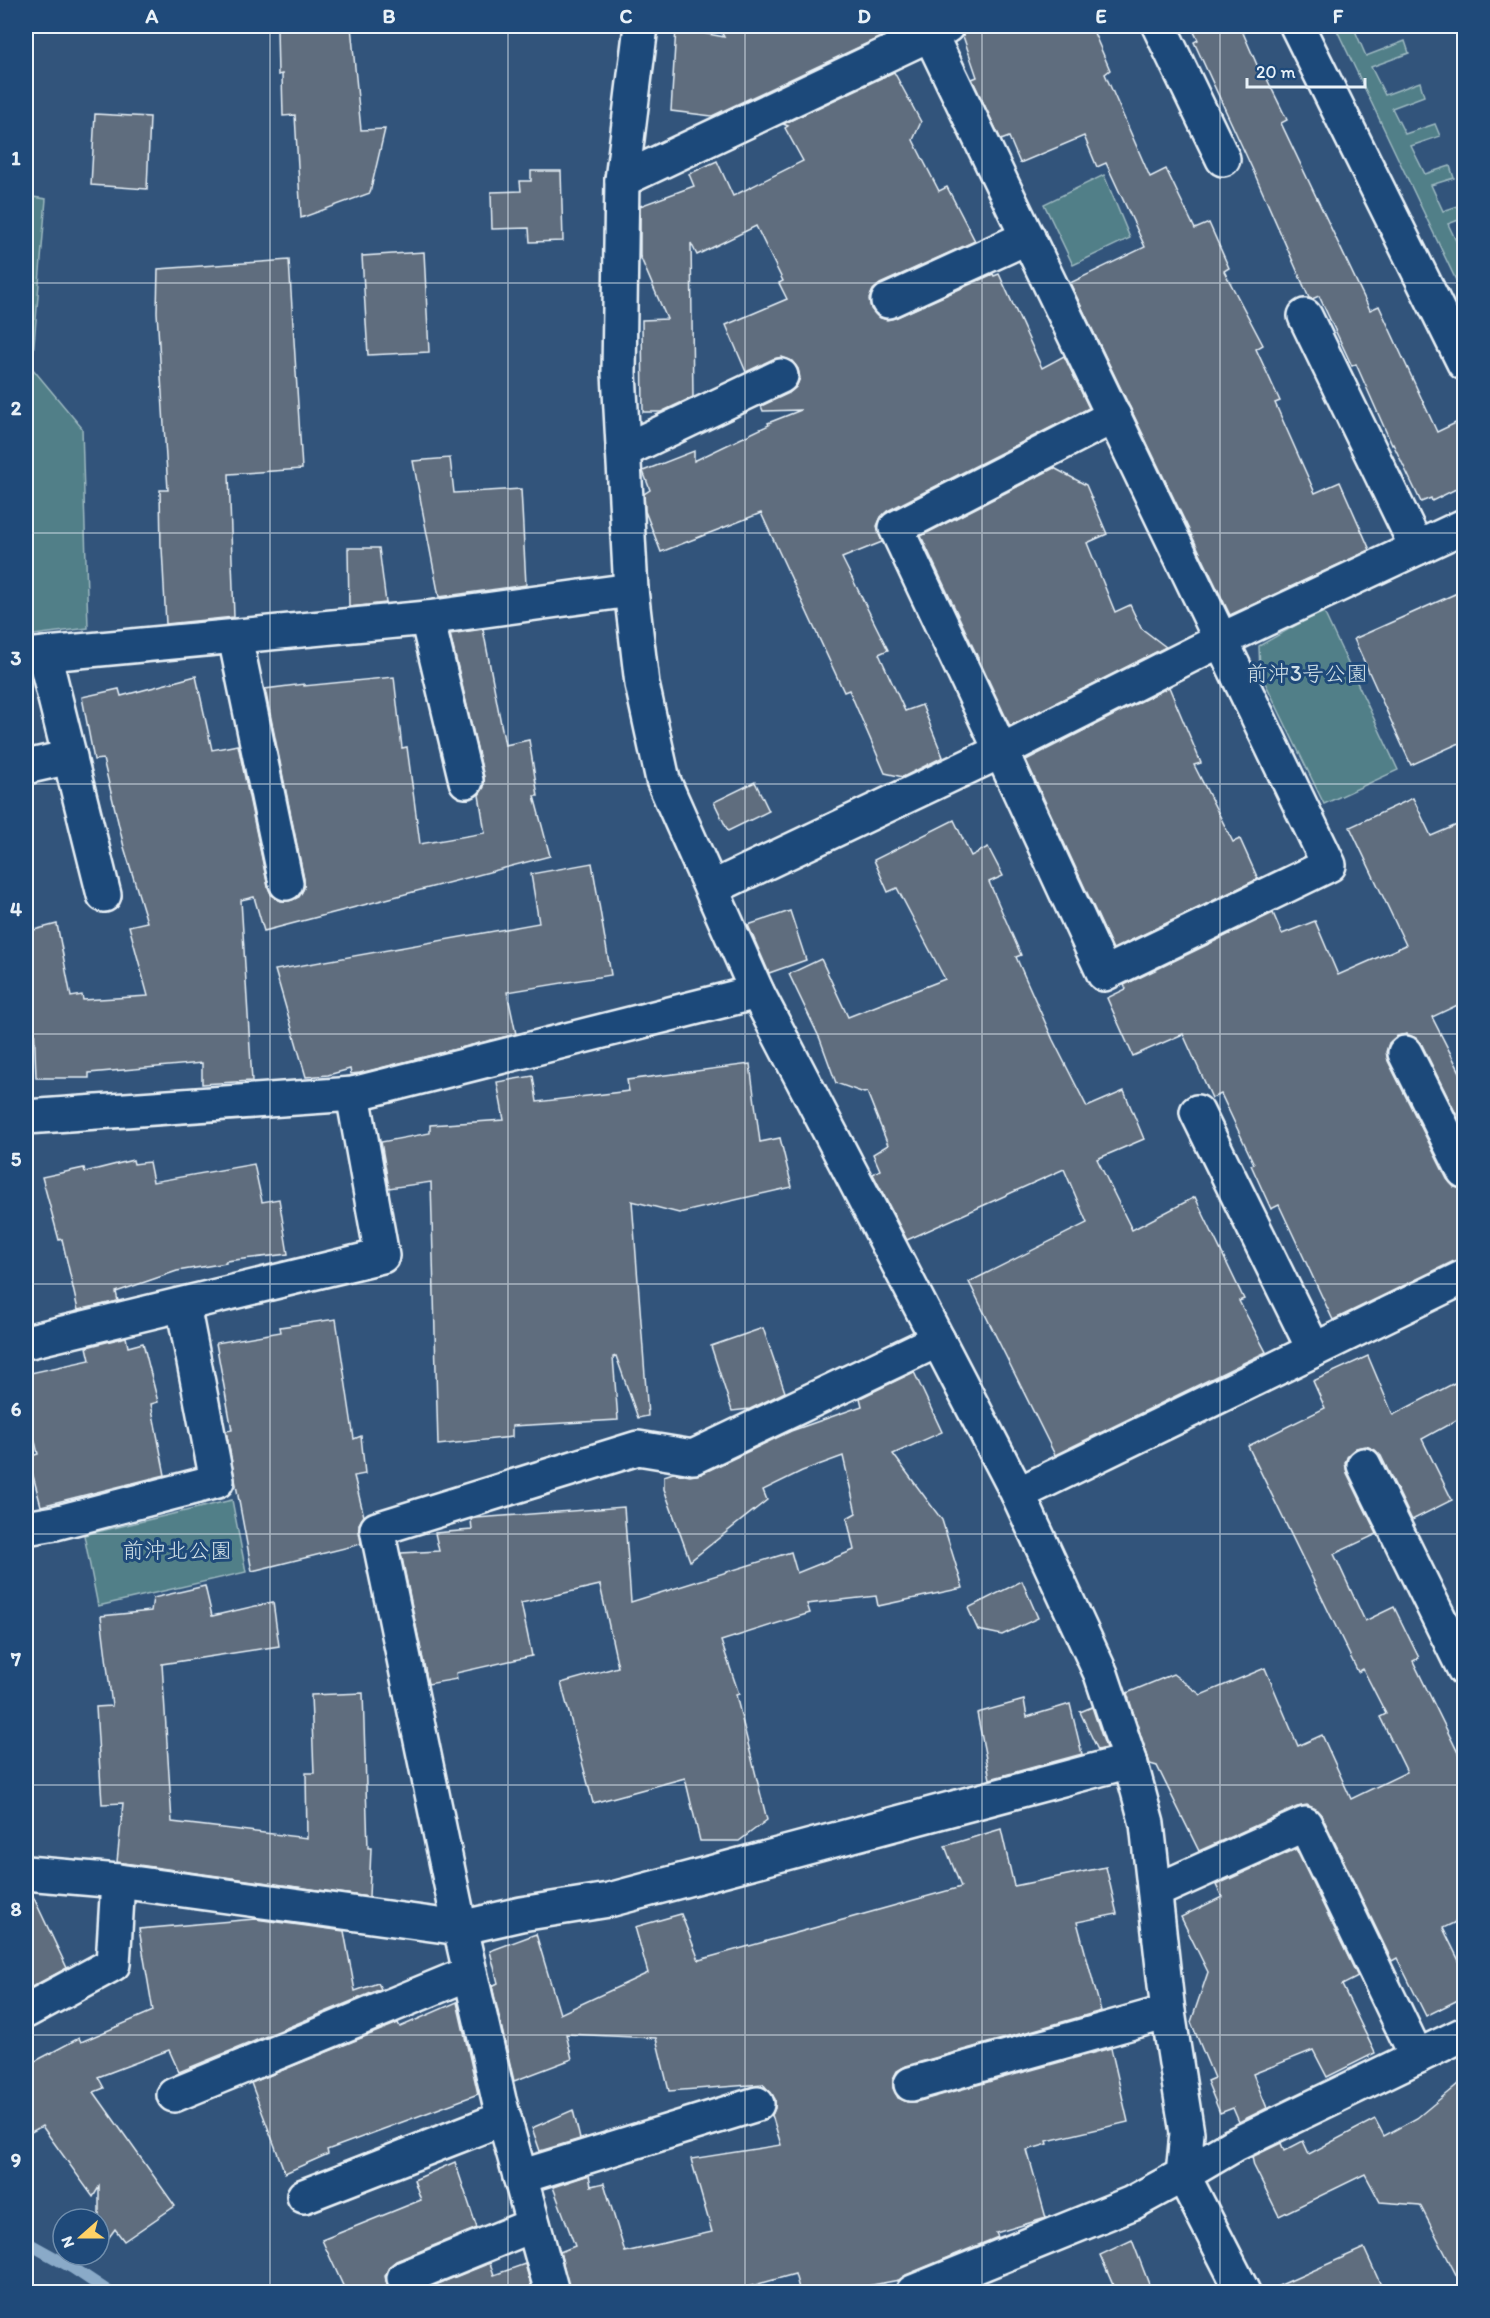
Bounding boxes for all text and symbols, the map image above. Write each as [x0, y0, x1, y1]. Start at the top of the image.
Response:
text: A [145, 4, 159, 28]
text: B [383, 4, 396, 28]
text: C [620, 4, 633, 28]
text: D [857, 4, 871, 28]
text: E [1095, 4, 1107, 28]
text: F [1333, 4, 1344, 28]
scale bar [1247, 51, 1366, 89]
text: 20 m [1256, 61, 1296, 83]
text: 1 [11, 146, 21, 170]
text: 2 [11, 396, 22, 420]
text: 3 [11, 646, 22, 670]
park label: 前沖3号公園 [1246, 660, 1368, 687]
text: 4 [10, 897, 22, 921]
text: 5 [11, 1147, 22, 1171]
text: 6 [11, 1397, 22, 1421]
park label: 前沖北公園 [122, 1537, 232, 1564]
text: 7 [10, 1647, 21, 1671]
text: 8 [11, 1897, 22, 1921]
text: 9 [11, 2148, 21, 2172]
north arrow [51, 2207, 111, 2267]
text: N [57, 2234, 78, 2251]

